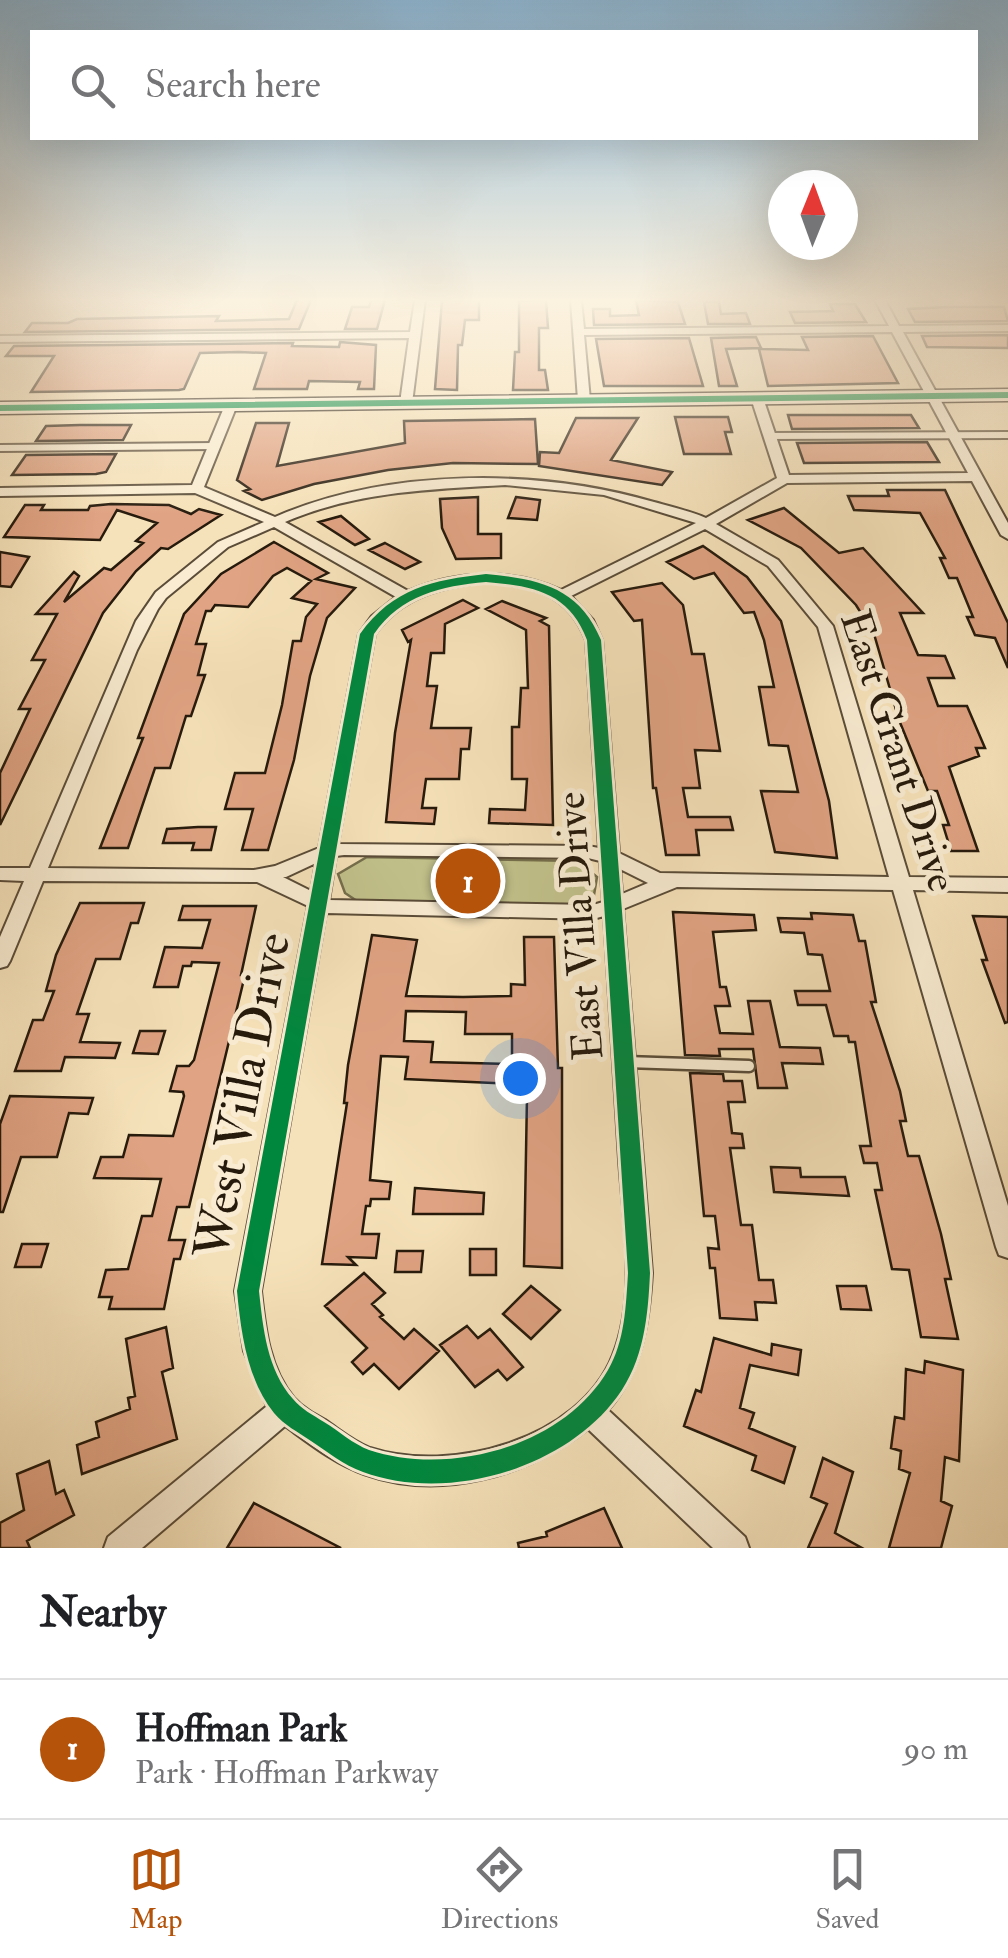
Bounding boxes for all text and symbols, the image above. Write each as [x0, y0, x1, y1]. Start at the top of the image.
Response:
search box [30, 30, 978, 140]
icon: search [65, 58, 120, 113]
text: Search here [145, 61, 321, 109]
north arrow [768, 170, 858, 260]
street label: East Grant Drive [828, 604, 968, 898]
street label: East Villa Drive [545, 790, 615, 1062]
pin: 1 [436, 844, 500, 918]
street label: West Villa Drive [180, 928, 305, 1265]
your location [495, 1053, 546, 1104]
text: Nearby [40, 1587, 166, 1639]
text: Hoffman Park [135, 1705, 348, 1753]
text: 1 [67, 1729, 78, 1769]
text: 90 m [904, 1729, 968, 1769]
text: Park · Hoffman Parkway [135, 1753, 438, 1793]
tab: Map [129, 1842, 184, 1937]
tab: Directions [441, 1842, 558, 1937]
tab: Saved [815, 1842, 879, 1937]

